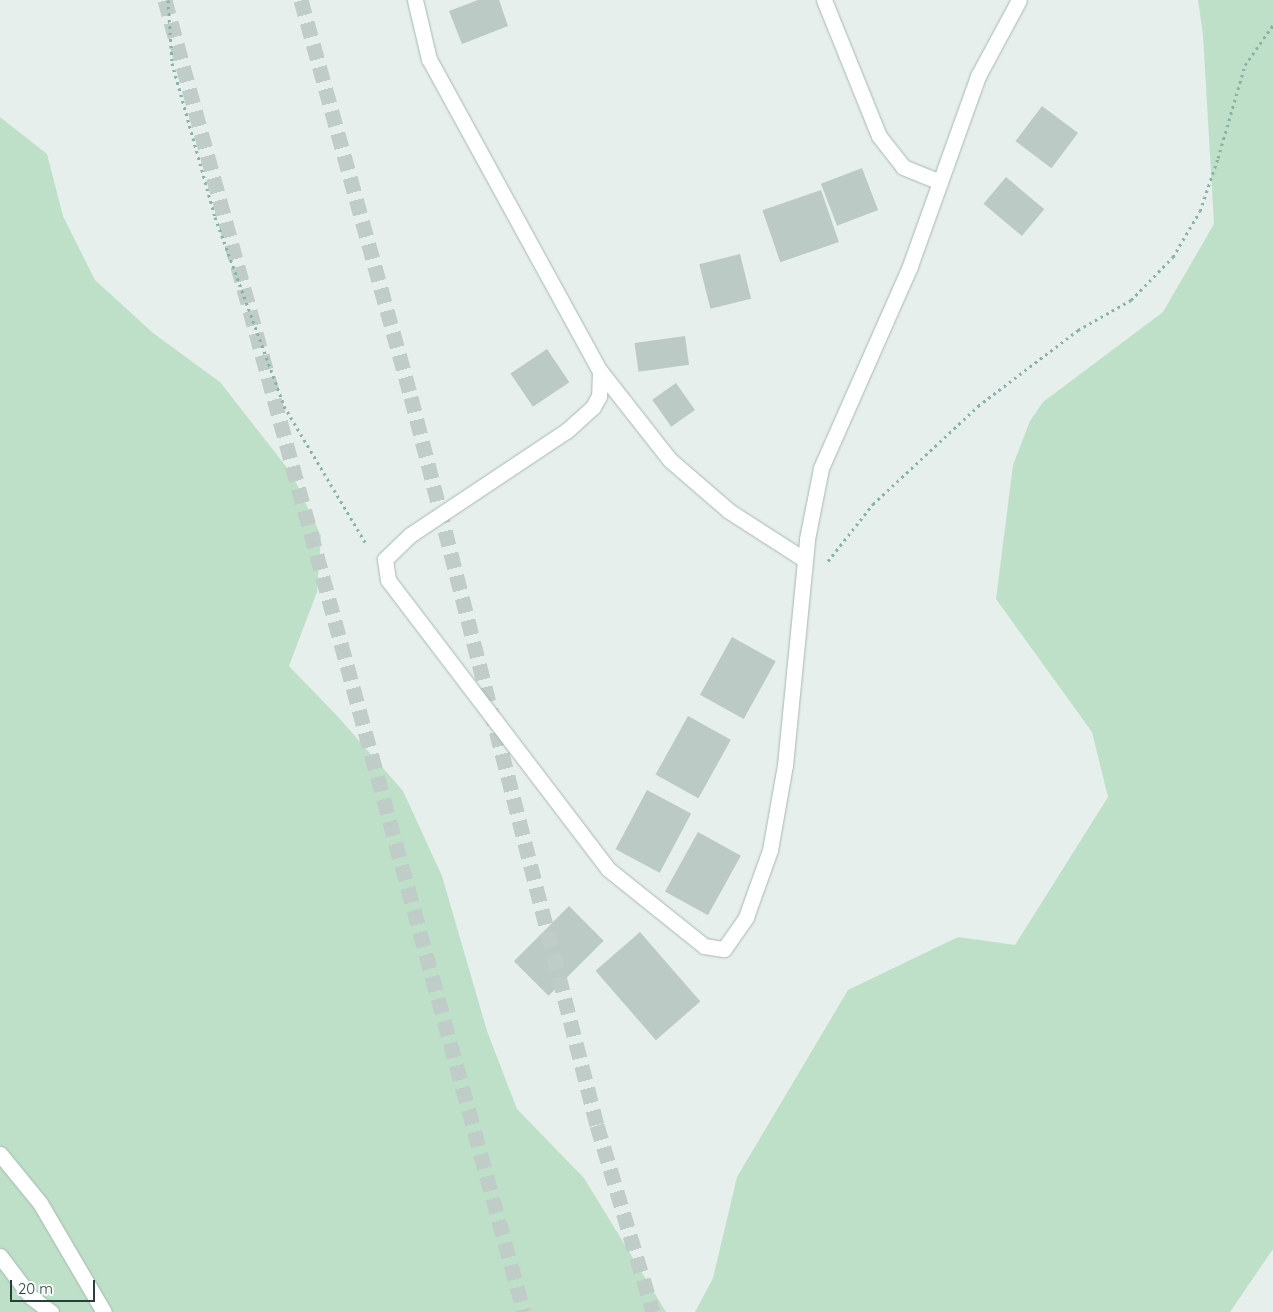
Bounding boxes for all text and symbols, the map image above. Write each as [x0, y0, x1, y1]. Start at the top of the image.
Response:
scale bar [12, 1270, 98, 1302]
text: 20 m [18, 1279, 53, 1298]

